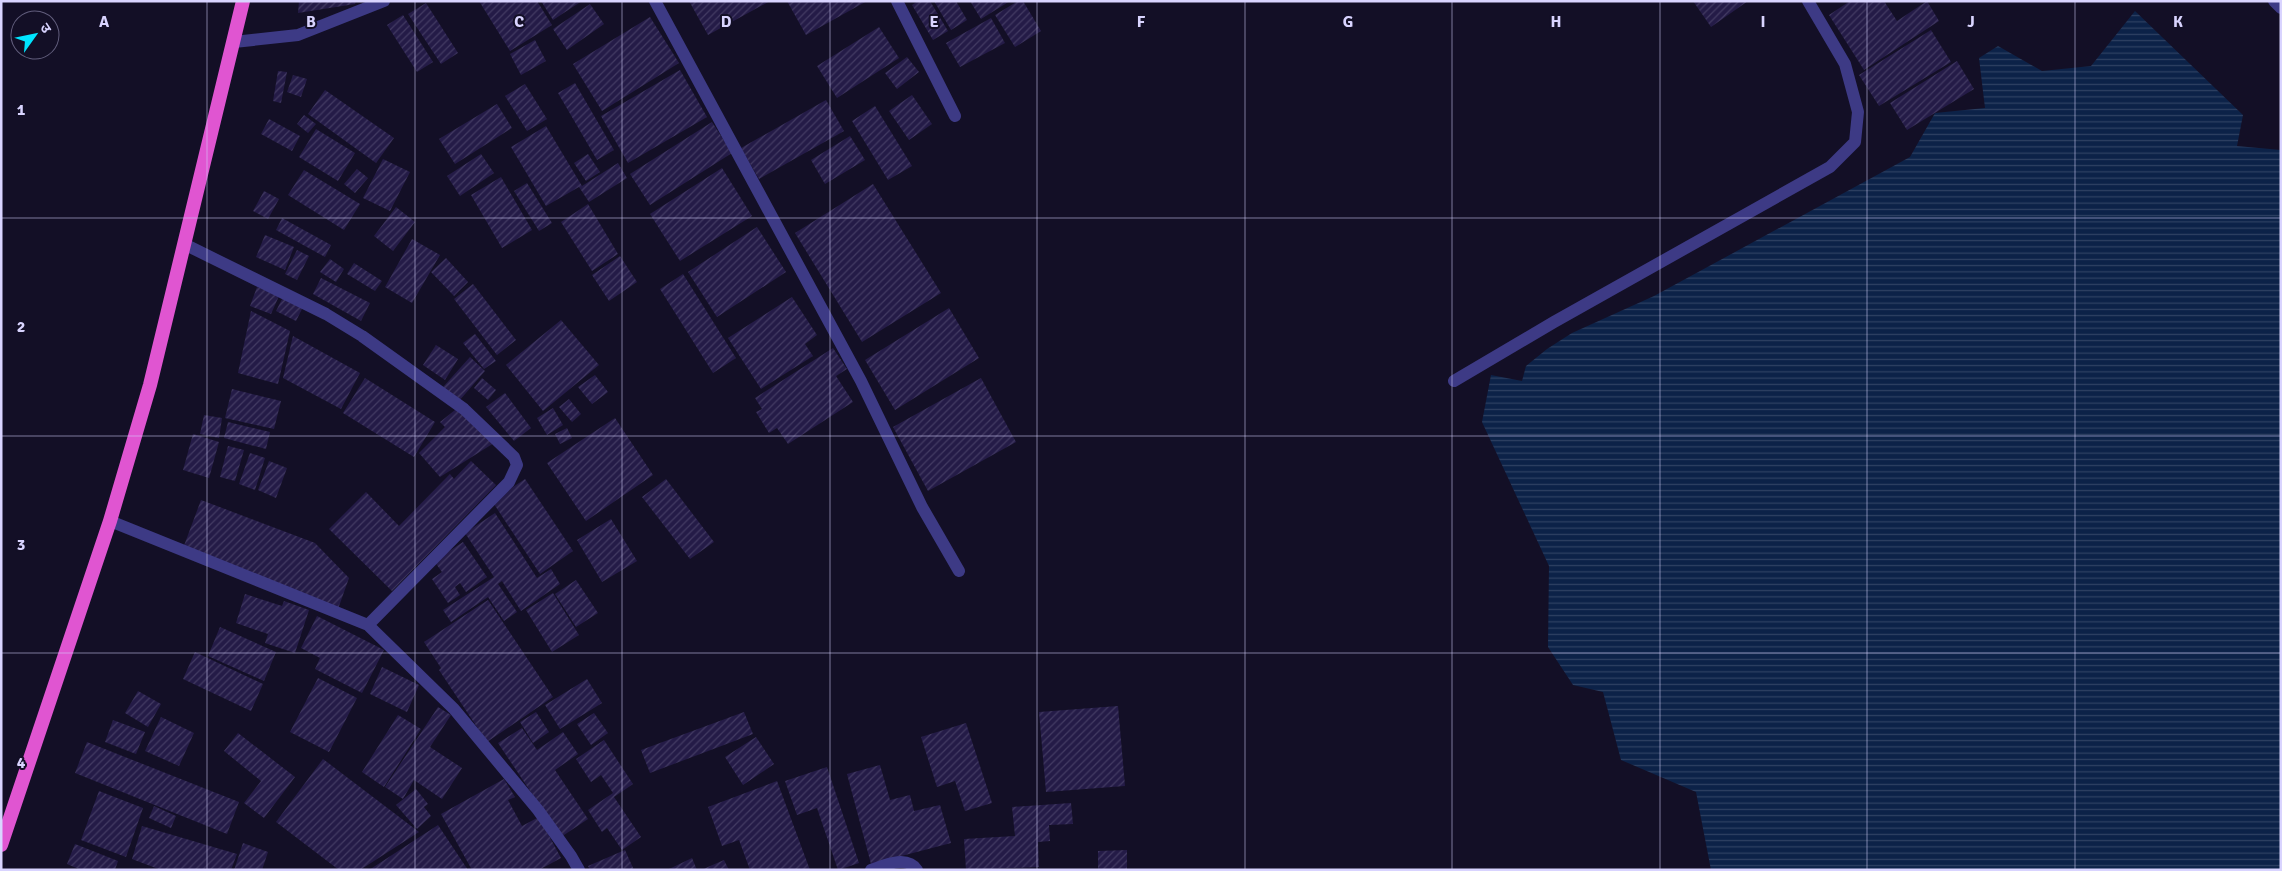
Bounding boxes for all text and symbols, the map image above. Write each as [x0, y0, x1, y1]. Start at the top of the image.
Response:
north arrow [10, 10, 60, 60]
text: A [99, 12, 110, 32]
text: B [306, 12, 316, 32]
text: C [514, 12, 524, 32]
text: D [721, 12, 732, 32]
text: E [929, 12, 939, 32]
text: F [1137, 12, 1146, 32]
text: G [1343, 12, 1353, 32]
text: H [1551, 12, 1561, 32]
text: I [1760, 12, 1766, 32]
text: J [1967, 12, 1975, 32]
text: K [2173, 12, 2183, 32]
text: उ [36, 20, 55, 37]
text: 1 [17, 100, 26, 120]
text: 2 [17, 317, 25, 337]
text: 3 [17, 535, 25, 555]
text: 4 [17, 753, 26, 773]

